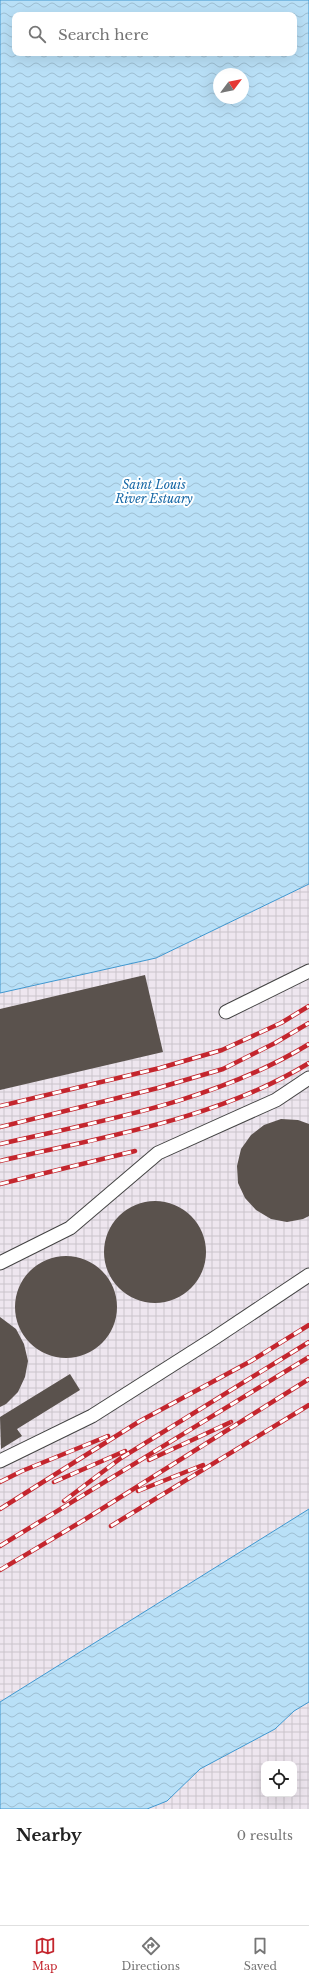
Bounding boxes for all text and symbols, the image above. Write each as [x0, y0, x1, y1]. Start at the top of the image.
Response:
search box [12, 12, 297, 56]
icon: search [26, 23, 48, 45]
text: Search here [58, 25, 149, 44]
north arrow [213, 68, 249, 104]
water label: Saint Louis River Estuary [114, 477, 194, 506]
map controls [261, 1761, 297, 1797]
button: locate [261, 1761, 297, 1797]
text: Nearby [16, 1825, 82, 1846]
text: 0 results [237, 1827, 293, 1844]
tab: Map [32, 1935, 58, 1973]
tab: Directions [121, 1935, 180, 1973]
tab: Saved [244, 1935, 277, 1973]

